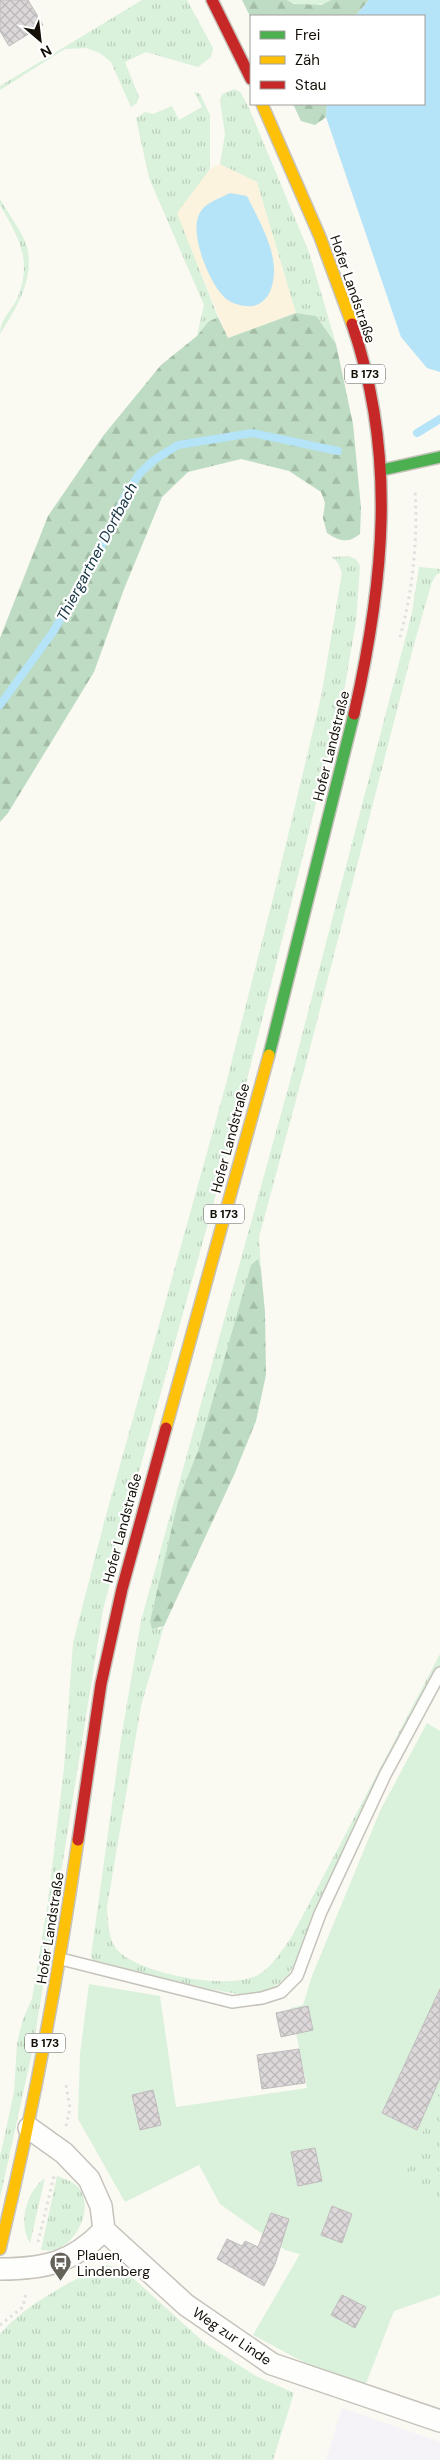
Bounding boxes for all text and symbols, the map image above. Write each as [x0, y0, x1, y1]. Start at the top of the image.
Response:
north arrow [15, 15, 65, 65]
legend [250, 15, 425, 105]
text: Frei [295, 25, 320, 45]
text: N [37, 41, 55, 62]
text: Zäh [295, 50, 320, 70]
text: Stau [295, 75, 326, 95]
street label: Hofer Landstraße [326, 233, 380, 345]
road number: B 173 [345, 364, 385, 384]
water label: Thiergartner Dorfbach [52, 479, 142, 625]
street label: Hofer Landstraße [309, 689, 353, 803]
street label: Hofer Landstraße [207, 1081, 253, 1195]
road number: B 173 [204, 1204, 244, 1224]
street label: Hofer Landstraße [99, 1471, 145, 1585]
street label: Hofer Landstraße [32, 1871, 68, 1985]
road number: B 173 [25, 2034, 65, 2052]
place label: Plauen, Lindenberg [77, 2246, 150, 2280]
bus stop icon: Plauen, Lindenberg [49, 2251, 73, 2282]
street label: Weg zur Linde [189, 2303, 275, 2369]

